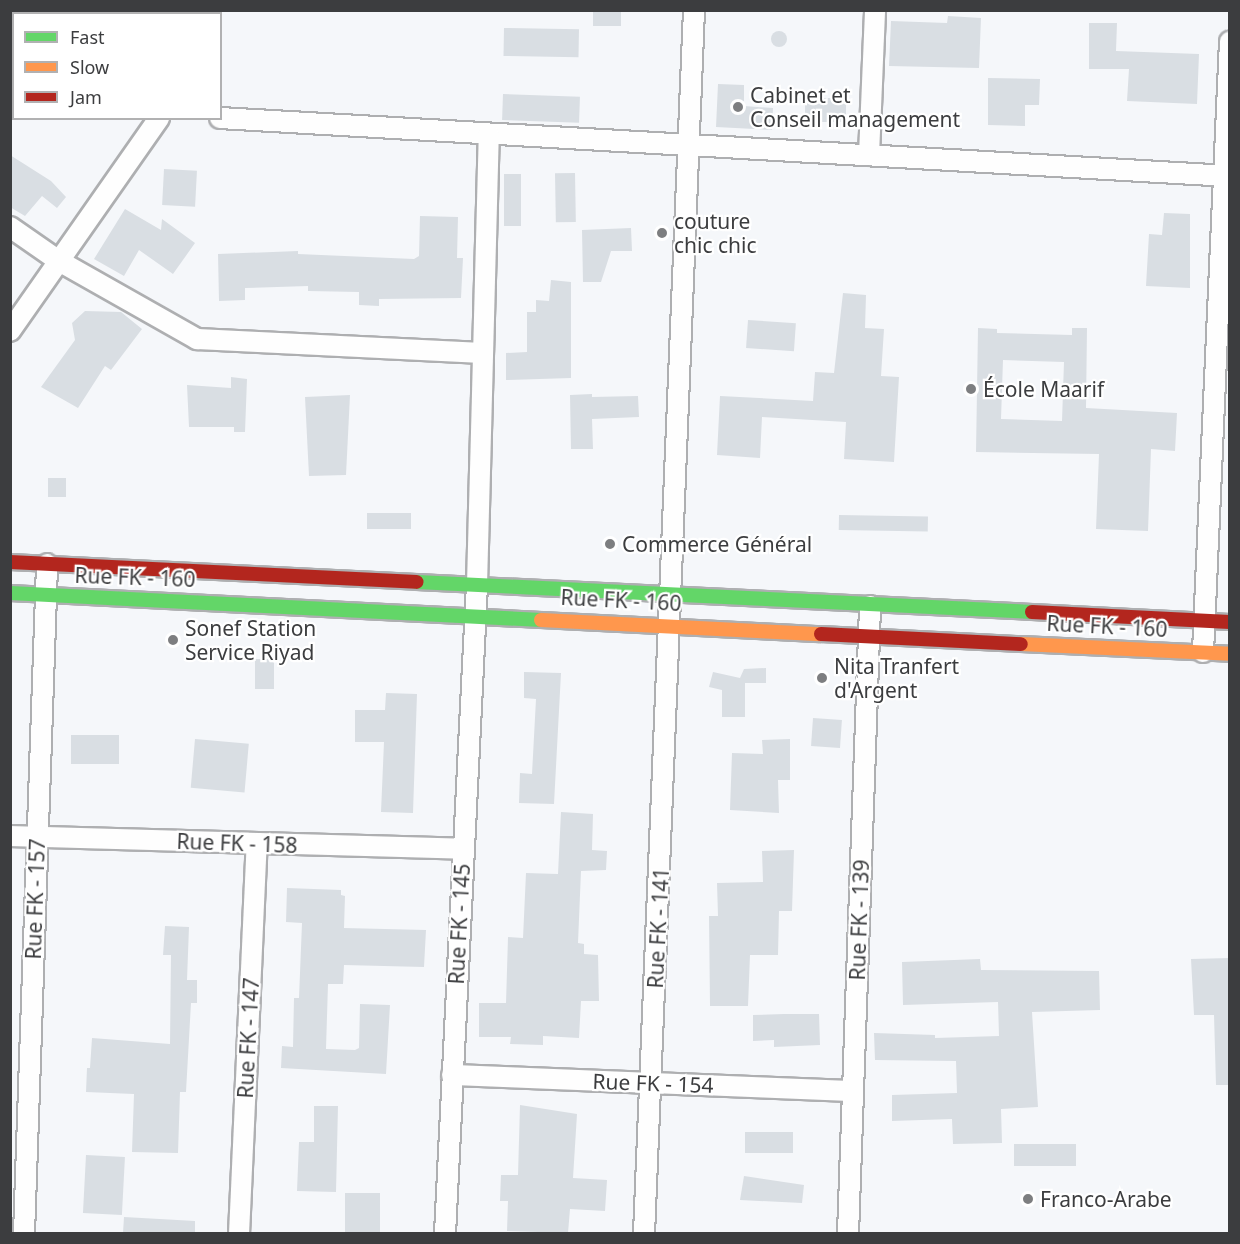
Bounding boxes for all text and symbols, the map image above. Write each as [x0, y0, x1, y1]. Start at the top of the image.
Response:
legend [12, 12, 222, 120]
text: Fast [70, 25, 105, 49]
text: Slow [70, 55, 109, 79]
place label: Cabinet et Conseil management [750, 82, 960, 132]
text: Jam [70, 85, 102, 109]
marker: Cabinet et Conseil management [731, 100, 745, 114]
place label: couture chic chic [674, 208, 757, 258]
marker: couture chic chic [655, 226, 669, 240]
place label: École Maarif [983, 376, 1104, 402]
marker: École Maarif [964, 382, 978, 396]
place label: Commerce Général [622, 531, 812, 557]
marker: Commerce Général [603, 537, 617, 551]
street label: Rue FK - 160 [74, 562, 196, 592]
street label: Rue FK - 160 [560, 584, 682, 616]
street label: Rue FK - 160 [1046, 610, 1168, 642]
place label: Sonef Station Service Riyad [185, 615, 316, 665]
marker: Sonef Station Service Riyad [166, 633, 180, 647]
place label: Nita Tranfert d'Argent [834, 653, 959, 703]
marker: Nita Tranfert d'Argent [815, 671, 829, 685]
street label: Rue FK - 158 [176, 828, 298, 858]
street label: Rue FK - 157 [20, 838, 50, 960]
street label: Rue FK - 139 [844, 859, 874, 981]
street label: Rue FK - 145 [443, 863, 475, 985]
street label: Rue FK - 141 [642, 867, 674, 989]
street label: Rue FK - 147 [232, 977, 264, 1099]
street label: Rue FK - 154 [592, 1068, 714, 1098]
place label: Franco-Arabe [1040, 1186, 1172, 1212]
marker: Franco-Arabe [1021, 1192, 1035, 1206]

